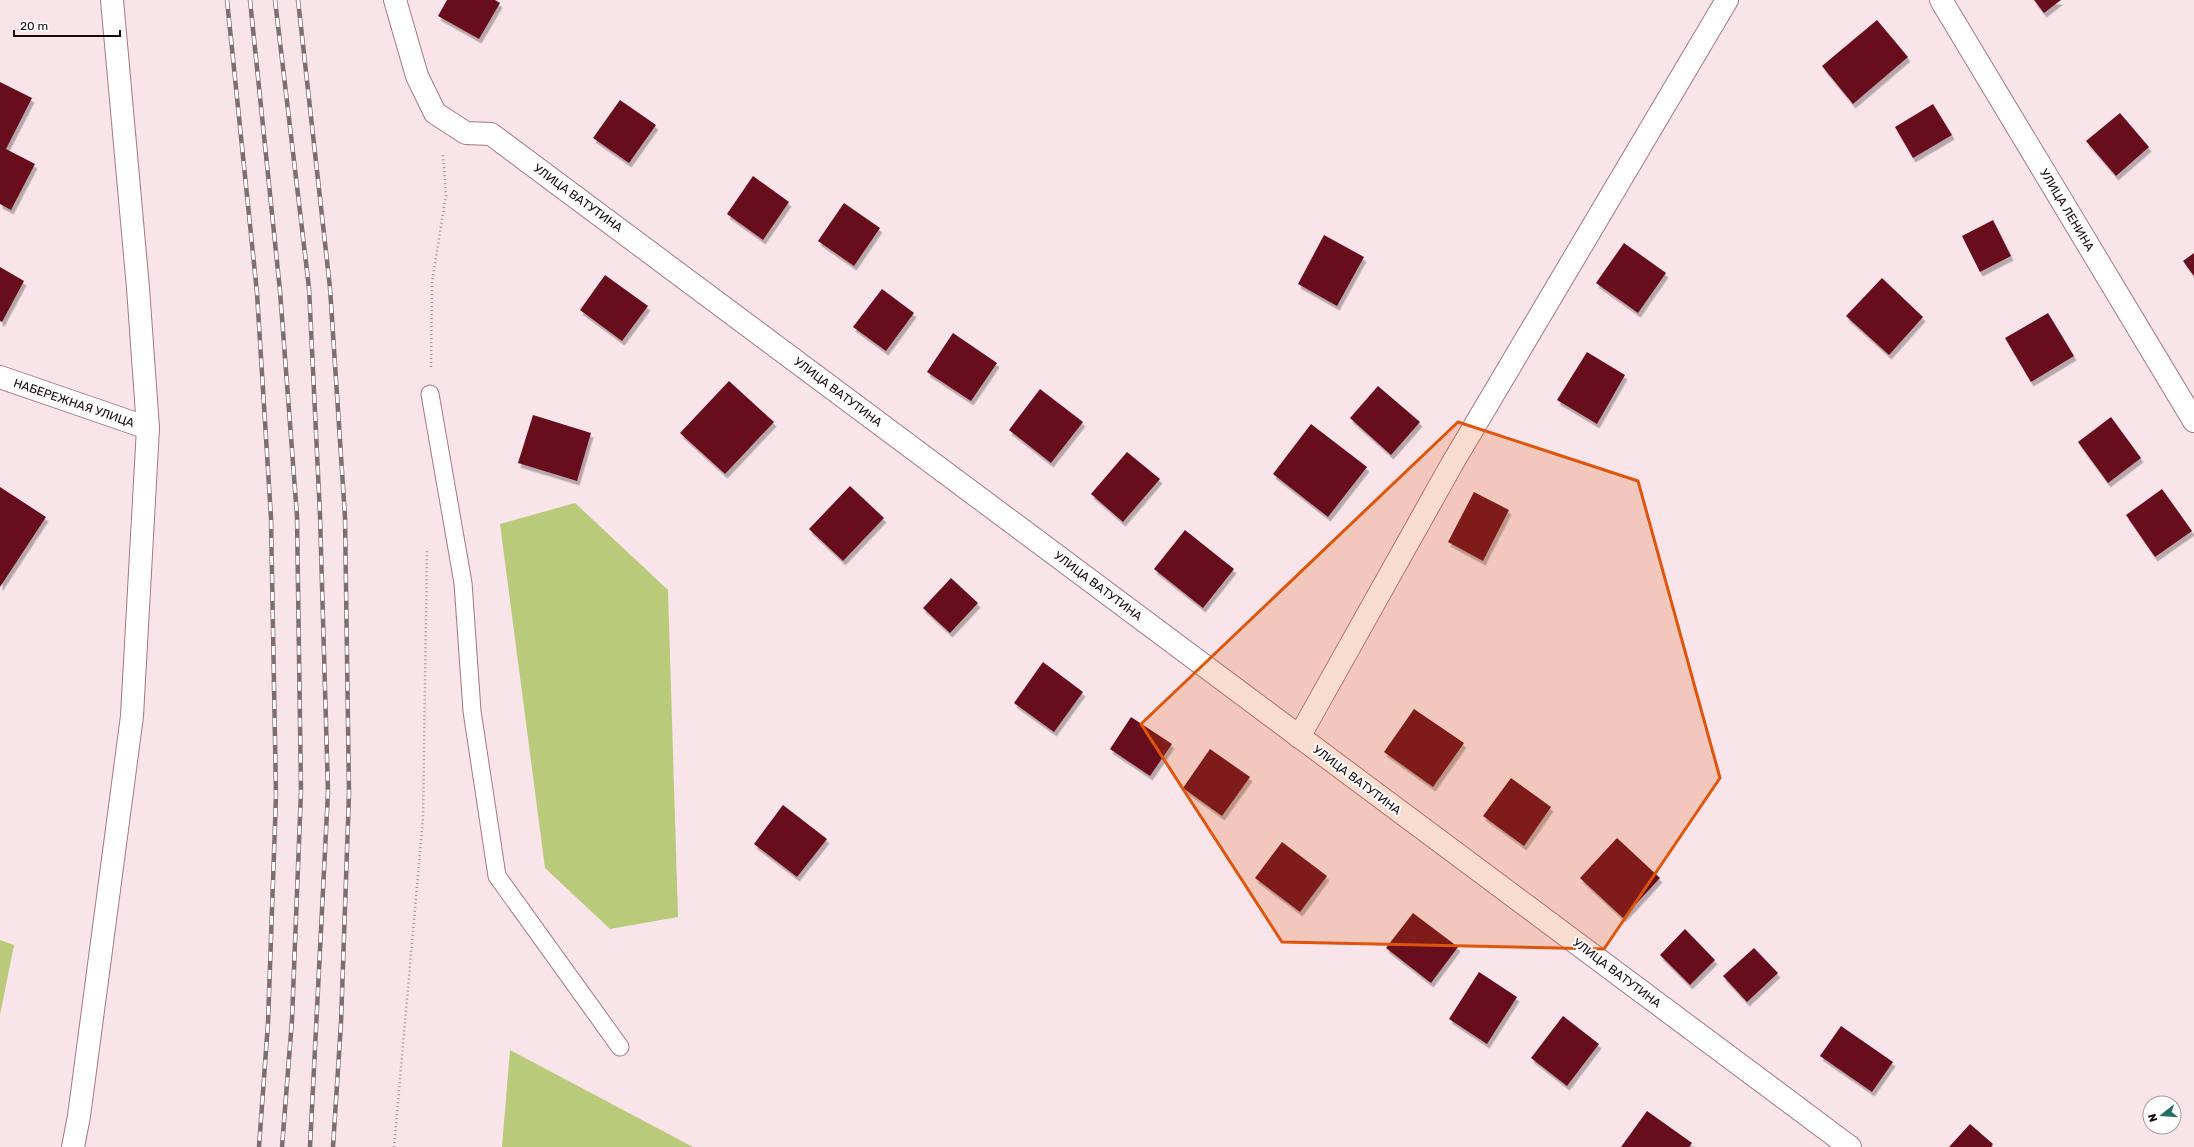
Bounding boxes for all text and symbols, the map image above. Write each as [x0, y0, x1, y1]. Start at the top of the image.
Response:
scale bar [14, 12, 120, 38]
text: 20 m [20, 19, 48, 33]
street label: УЛИЦА ВАТУТИНА [531, 161, 625, 235]
street label: УЛИЦА ЛЕНИНА [2037, 166, 2097, 254]
street label: УЛИЦА ВАТУТИНА [791, 354, 885, 430]
street label: НАБЕРЕЖНАЯ УЛИЦА [12, 376, 136, 430]
street label: УЛИЦА ВАТУТИНА [1051, 548, 1145, 624]
street label: УЛИЦА ВАТУТИНА [1310, 742, 1404, 818]
street label: УЛИЦА ВАТУТИНА [1570, 935, 1664, 1011]
north arrow [2142, 1095, 2182, 1135]
text: N [2146, 1112, 2160, 1123]

